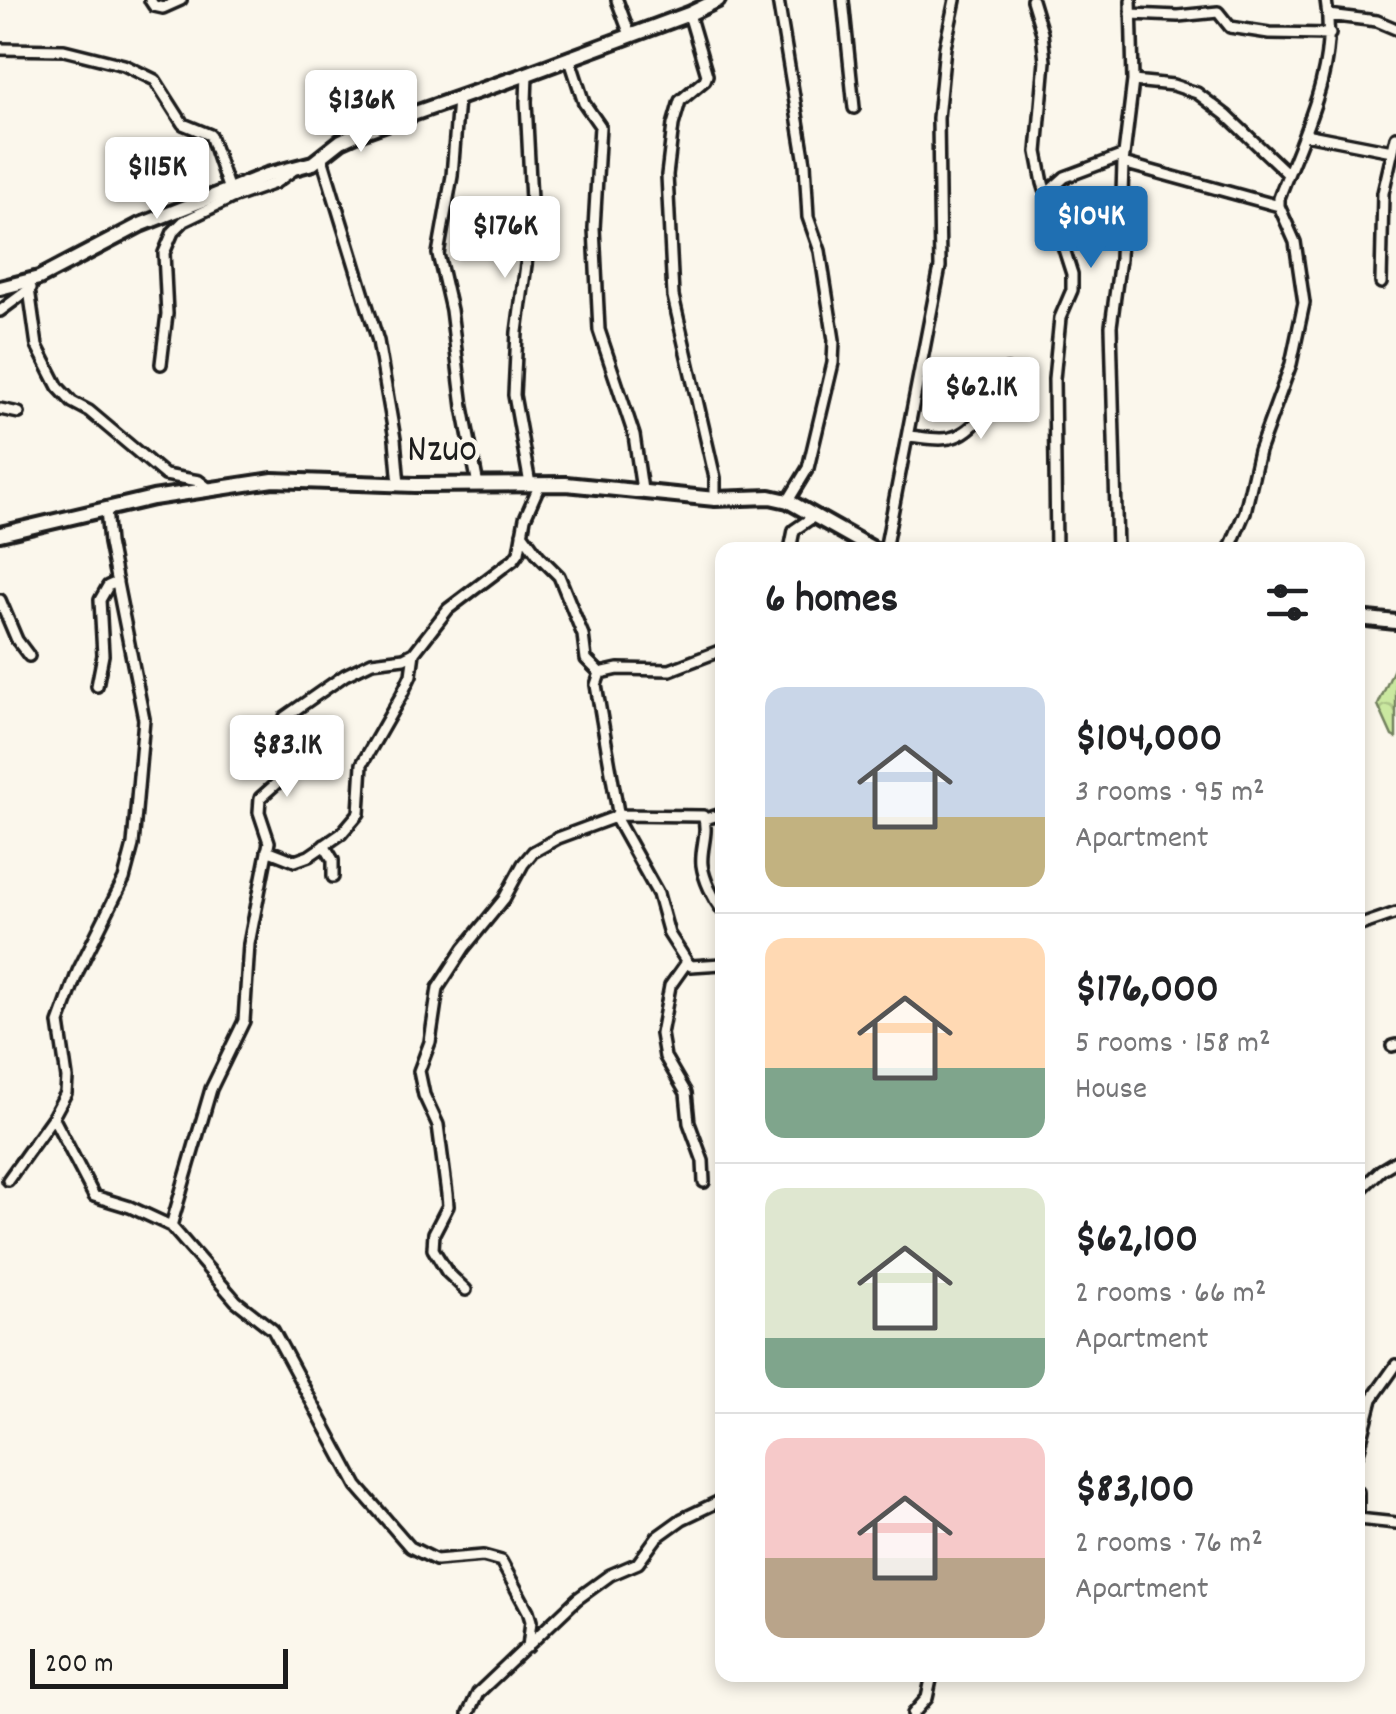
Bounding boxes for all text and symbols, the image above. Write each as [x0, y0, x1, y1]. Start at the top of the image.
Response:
pin: $136K [291, 70, 431, 155]
text: $136K [327, 79, 395, 125]
pin: $115K [87, 137, 227, 222]
text: $115K [127, 146, 187, 192]
pin: $104K [1021, 186, 1161, 271]
text: $104K [1057, 195, 1125, 241]
pin: $176K [435, 196, 575, 281]
text: $176K [472, 205, 538, 251]
pin: $62.1K [900, 357, 1062, 442]
text: $62.1K [945, 366, 1018, 412]
street label: Nzuo [407, 424, 477, 481]
text: 6 homes [765, 572, 898, 632]
icon: filters [1260, 575, 1315, 630]
text: $104,000 [1075, 711, 1222, 771]
pin: $83.1K [206, 715, 368, 800]
text: $83.1K [252, 724, 322, 770]
icon: home [845, 727, 965, 847]
text: 3 rooms · 95 m² [1075, 771, 1265, 817]
text: Apartment [1075, 817, 1209, 863]
text: $176,000 [1075, 962, 1219, 1022]
icon: home [845, 978, 965, 1098]
text: 5 rooms · 158 m² [1075, 1022, 1271, 1068]
text: House [1075, 1068, 1147, 1114]
text: $62,100 [1075, 1212, 1198, 1272]
icon: home [845, 1228, 965, 1348]
text: 2 rooms · 66 m² [1075, 1272, 1266, 1318]
text: Apartment [1075, 1318, 1209, 1364]
text: $83,100 [1075, 1462, 1195, 1522]
icon: home [845, 1478, 965, 1598]
text: 2 rooms · 76 m² [1075, 1522, 1263, 1568]
text: Apartment [1075, 1568, 1209, 1614]
scale bar [30, 1644, 288, 1688]
text: 200 m [45, 1646, 113, 1686]

